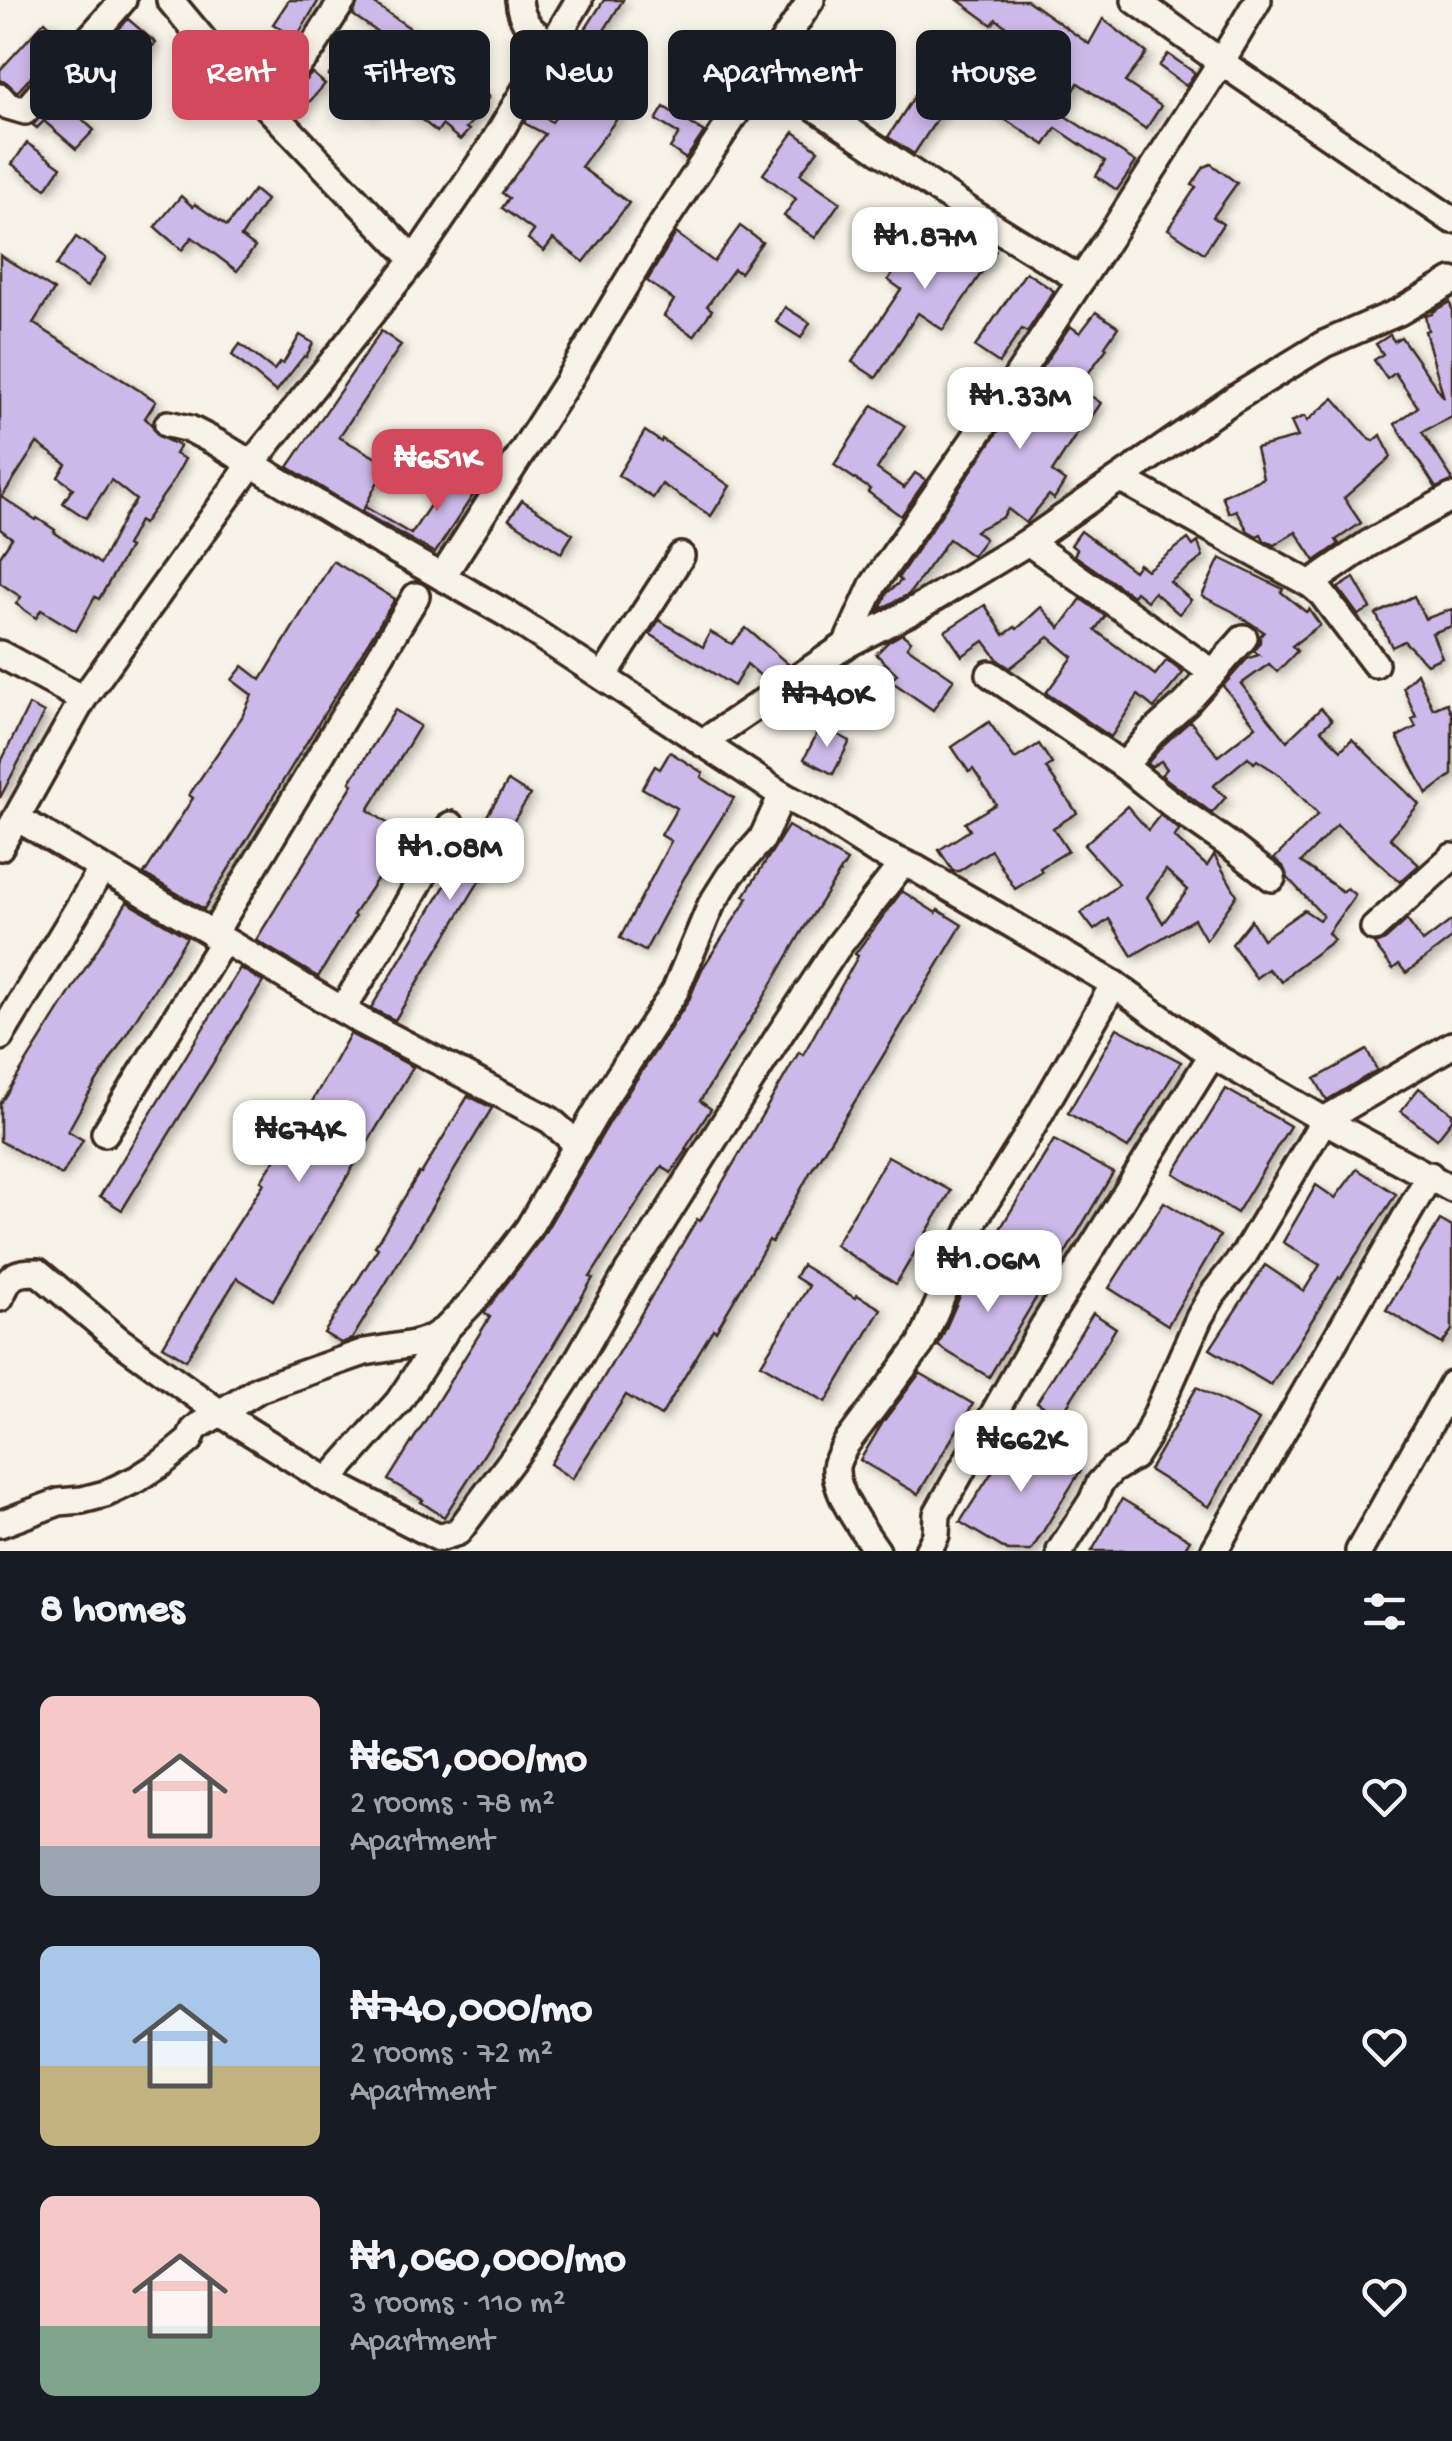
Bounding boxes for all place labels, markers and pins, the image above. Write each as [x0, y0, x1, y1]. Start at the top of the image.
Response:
pin: ₦1.87M [844, 207, 1006, 292]
pin: ₦1.33M [939, 367, 1101, 452]
pin: ₦651K [367, 429, 507, 514]
pin: ₦740K [757, 665, 897, 750]
pin: ₦1.08M [369, 818, 531, 903]
pin: ₦674K [229, 1100, 369, 1185]
pin: ₦1.06M [907, 1230, 1069, 1315]
pin: ₦662K [951, 1410, 1091, 1495]

